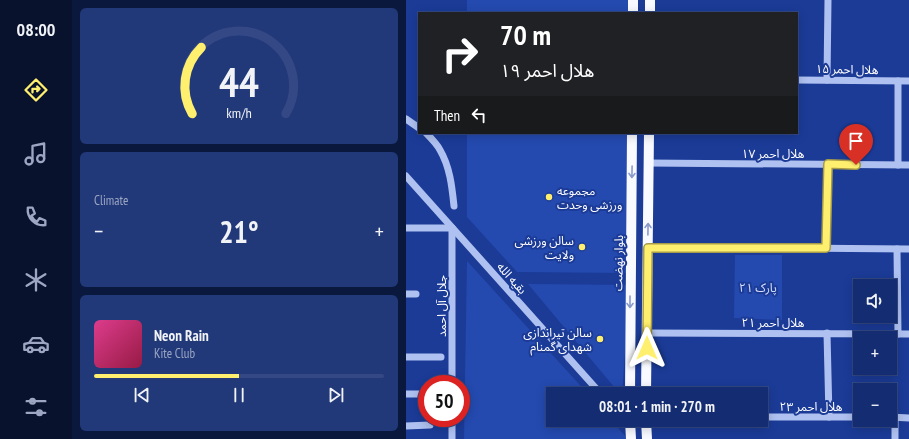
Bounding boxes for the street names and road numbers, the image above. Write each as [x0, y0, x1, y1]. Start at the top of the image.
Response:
street label: هلال احمر ۱۵ [815, 61, 879, 77]
street label: هلال احمر ۱۷ [742, 146, 805, 161]
street label: بلوار نهضت [610, 235, 626, 291]
street label: بقیه الله [494, 259, 530, 297]
street label: جلال آل احمد [434, 275, 449, 337]
street label: هلال احمر ۲۱ [742, 315, 805, 330]
street label: هلال احمر ۲۳ [780, 399, 843, 414]

